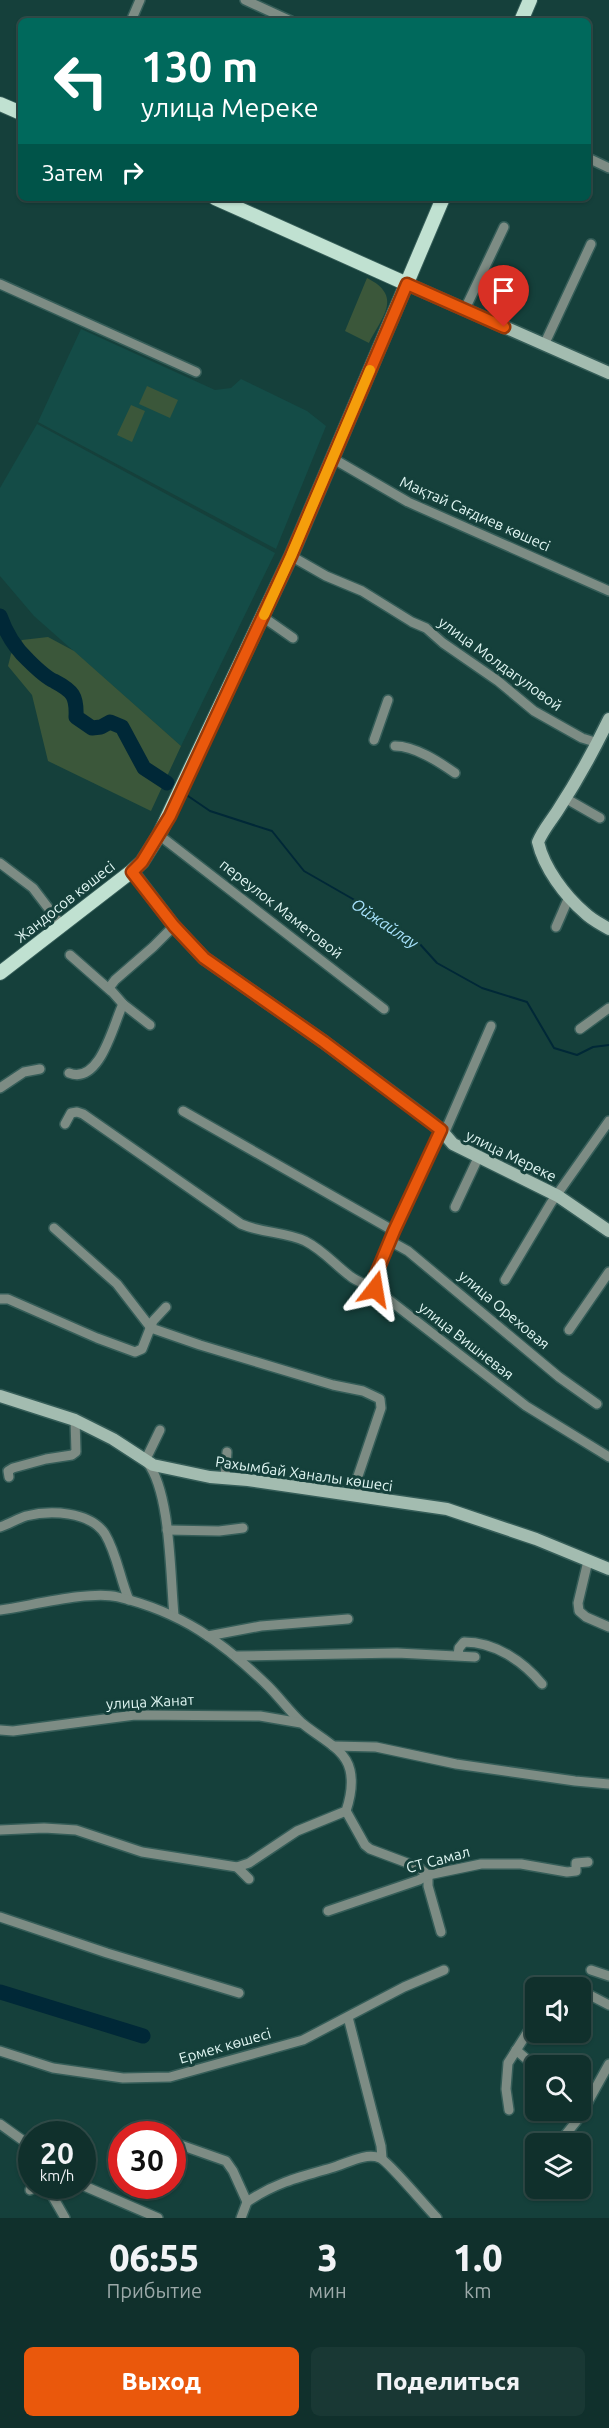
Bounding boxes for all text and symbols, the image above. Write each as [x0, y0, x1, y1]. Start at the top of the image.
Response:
icon: left [42, 42, 120, 120]
text: 130 m [141, 43, 258, 90]
text: улица Мереке [141, 92, 319, 122]
icon: right [116, 156, 149, 189]
text: Затем [42, 160, 104, 185]
pin [478, 265, 529, 327]
icon: arrive [487, 274, 520, 307]
street label: Мақтай Сағдиев көшесі [397, 473, 553, 554]
street label: улица Молдагуловой [435, 613, 565, 714]
street label: переулок Маметовой [217, 855, 346, 962]
street label: Жандосов көшесі [12, 857, 118, 946]
water label: Ойжайлау [348, 894, 422, 952]
street label: улица Мереке [463, 1126, 559, 1185]
position arrow [343, 1257, 407, 1321]
street label: улица Ореховая [455, 1267, 553, 1353]
street label: улица Вишневая [415, 1298, 517, 1383]
street label: Рахымбай Ханалы көшесі [214, 1453, 394, 1494]
street label: улица Жанат [105, 1691, 195, 1712]
street label: СТ Самал [404, 1843, 472, 1876]
map controls [525, 1977, 591, 2199]
button: sound [525, 1977, 591, 2043]
street label: Ермек көшесі [177, 2024, 273, 2067]
button: search [525, 2055, 591, 2121]
speed limit sign: 30 [108, 2121, 186, 2199]
button: layers [525, 2133, 591, 2199]
text: 20 [40, 2136, 74, 2170]
text: km/h [40, 2167, 74, 2184]
text: 06:55 [109, 2237, 199, 2278]
text: 3 [317, 2237, 338, 2278]
text: 1.0 [453, 2237, 503, 2278]
text: Прибытие [106, 2279, 202, 2302]
text: мин [309, 2279, 347, 2302]
text: km [464, 2279, 491, 2302]
button: Выход [24, 2347, 299, 2416]
button: Поделиться [311, 2347, 585, 2416]

